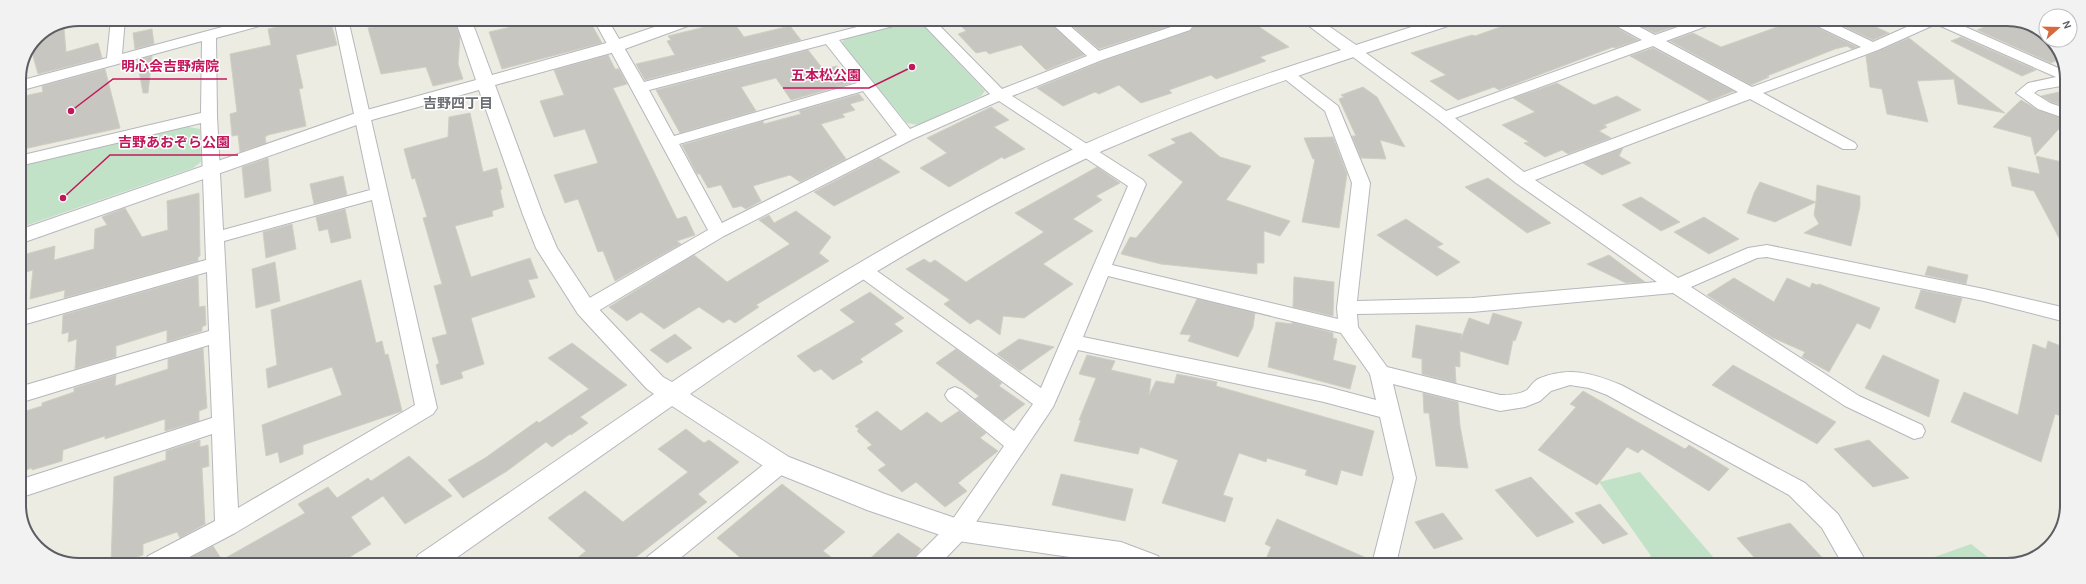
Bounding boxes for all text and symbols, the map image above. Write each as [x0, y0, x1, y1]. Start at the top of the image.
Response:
north arrow [2038, 8, 2078, 48]
text: N [2059, 19, 2074, 31]
callout: 明心会吉野病院 [113, 53, 227, 79]
text: 明心会吉野病院 [121, 58, 219, 75]
callout: 五本松公園 [783, 62, 869, 88]
text: 五本松公園 [791, 67, 861, 84]
district label: 吉野四丁目 [423, 95, 493, 112]
callout: 吉野あおぞら公園 [110, 129, 238, 155]
text: 吉野あおぞら公園 [118, 134, 230, 151]

